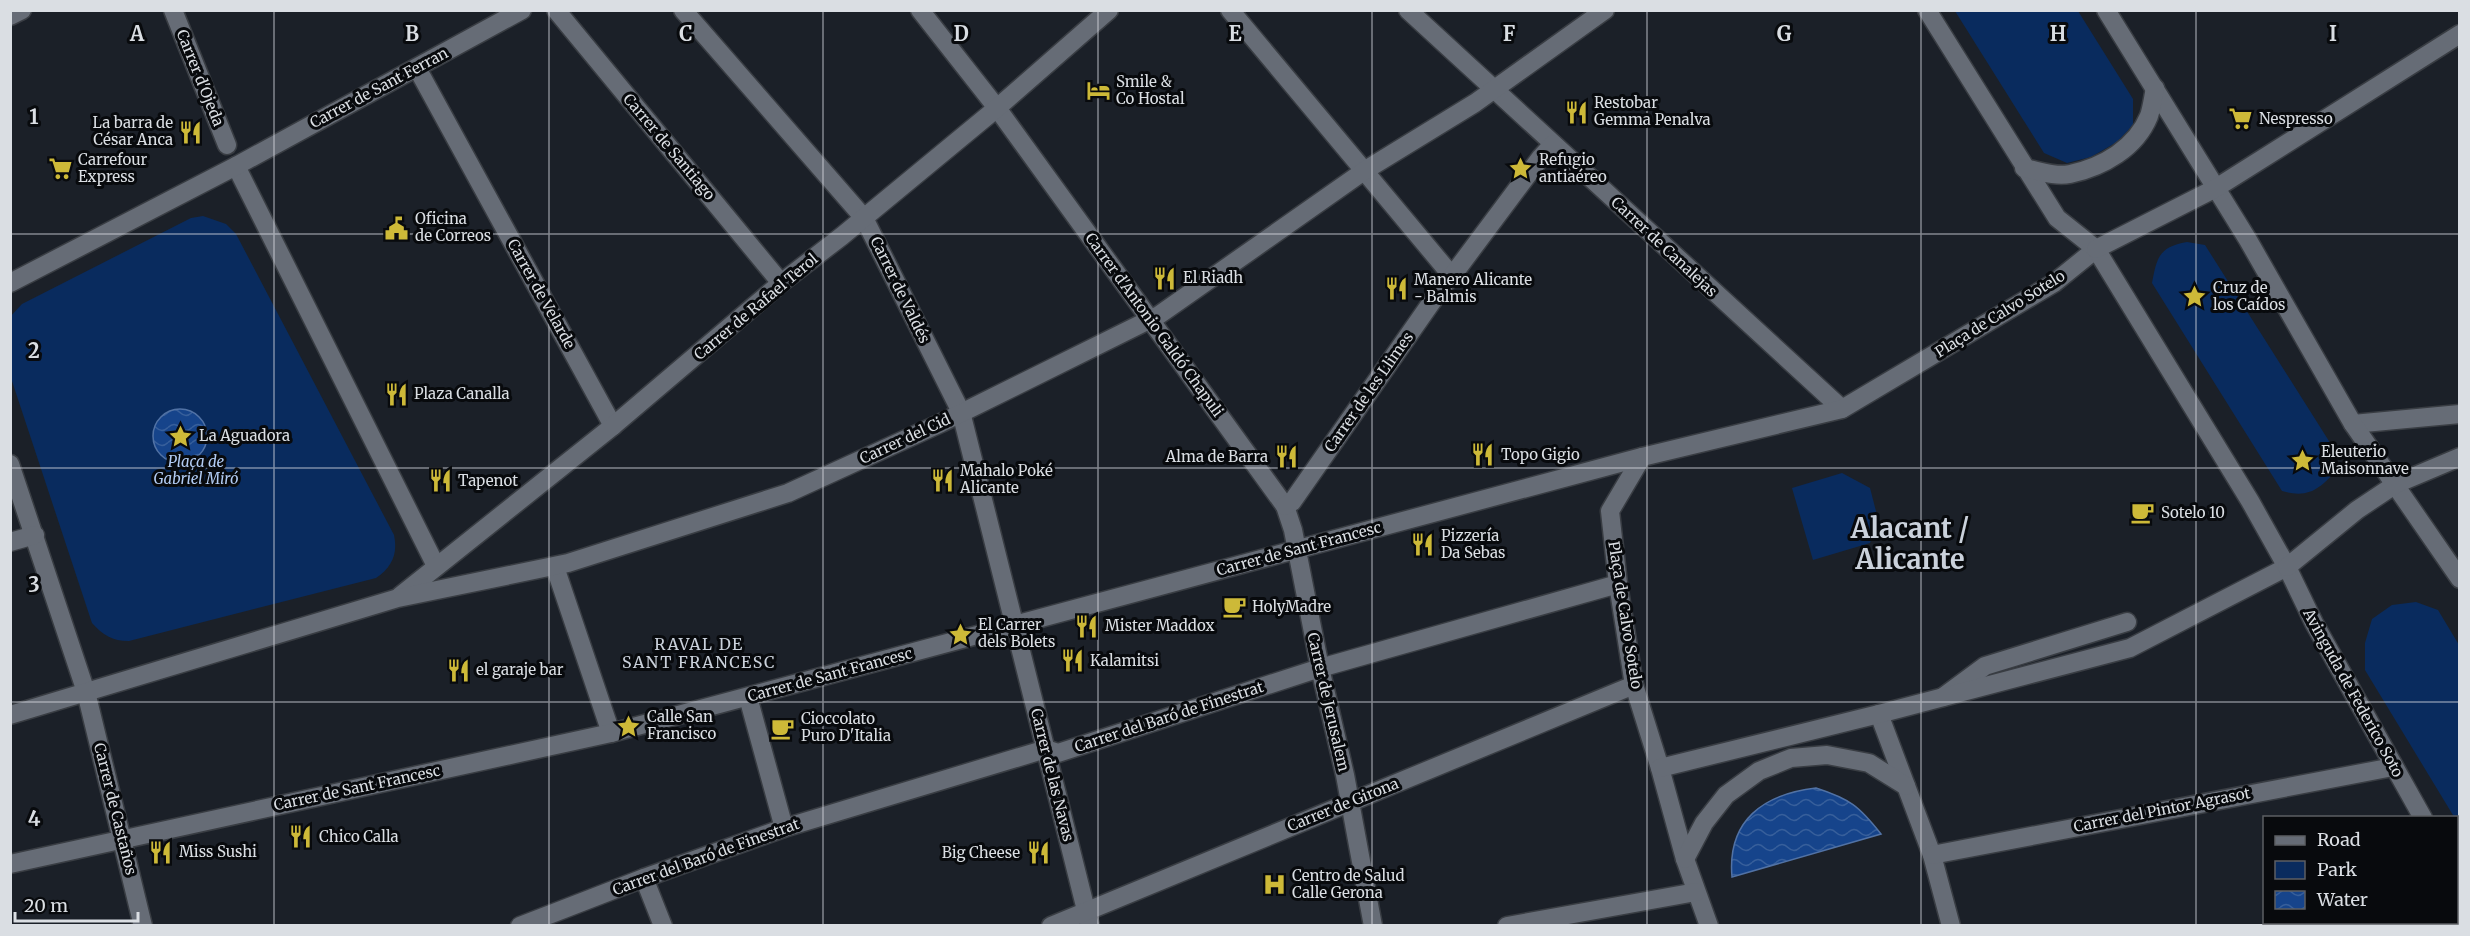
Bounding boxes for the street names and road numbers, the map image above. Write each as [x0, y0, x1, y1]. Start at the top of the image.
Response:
street label: Carrer d'Ojeda [172, 27, 228, 129]
street label: Carrer de Sant Ferran [306, 43, 451, 132]
street label: Carrer de Santiago [619, 90, 720, 204]
street label: Carrer de Canalejas [1607, 193, 1721, 301]
street label: Carrer d'Antonio Galdó Chapuli [1081, 229, 1228, 420]
street label: Carrer de Valdés [866, 233, 934, 346]
street label: Carrer de Velarde [503, 235, 580, 352]
street label: Carrer de Rafael Terol [690, 249, 822, 364]
street label: Plaça de Calvo Sotelo [1931, 266, 2068, 361]
street label: Carrer de les Llimes [1320, 328, 1417, 455]
street label: Carrer del Cid [856, 409, 953, 468]
street label: Carrer de Sant Francesc [1214, 517, 1384, 580]
street label: Plaça de Calvo Sotelo [1604, 540, 1647, 691]
street label: Avinguda de Federico Soto [2299, 604, 2408, 781]
street label: Carrer de Jerusalem [1303, 631, 1354, 773]
street label: Carrer de Sant Francesc [745, 643, 915, 706]
street label: Carrer del Baró de Finestrat [1072, 677, 1266, 756]
street label: Carrer de las Navas [1027, 706, 1078, 843]
street label: Carrer de Castaños [90, 741, 141, 877]
street label: Carrer de Sant Francesc [272, 760, 442, 814]
street label: Carrer de Girona [1284, 774, 1401, 836]
street label: Carrer del Pintor Agrasot [2072, 783, 2252, 836]
street label: Carrer del Baró de Finestrat [610, 814, 802, 899]

